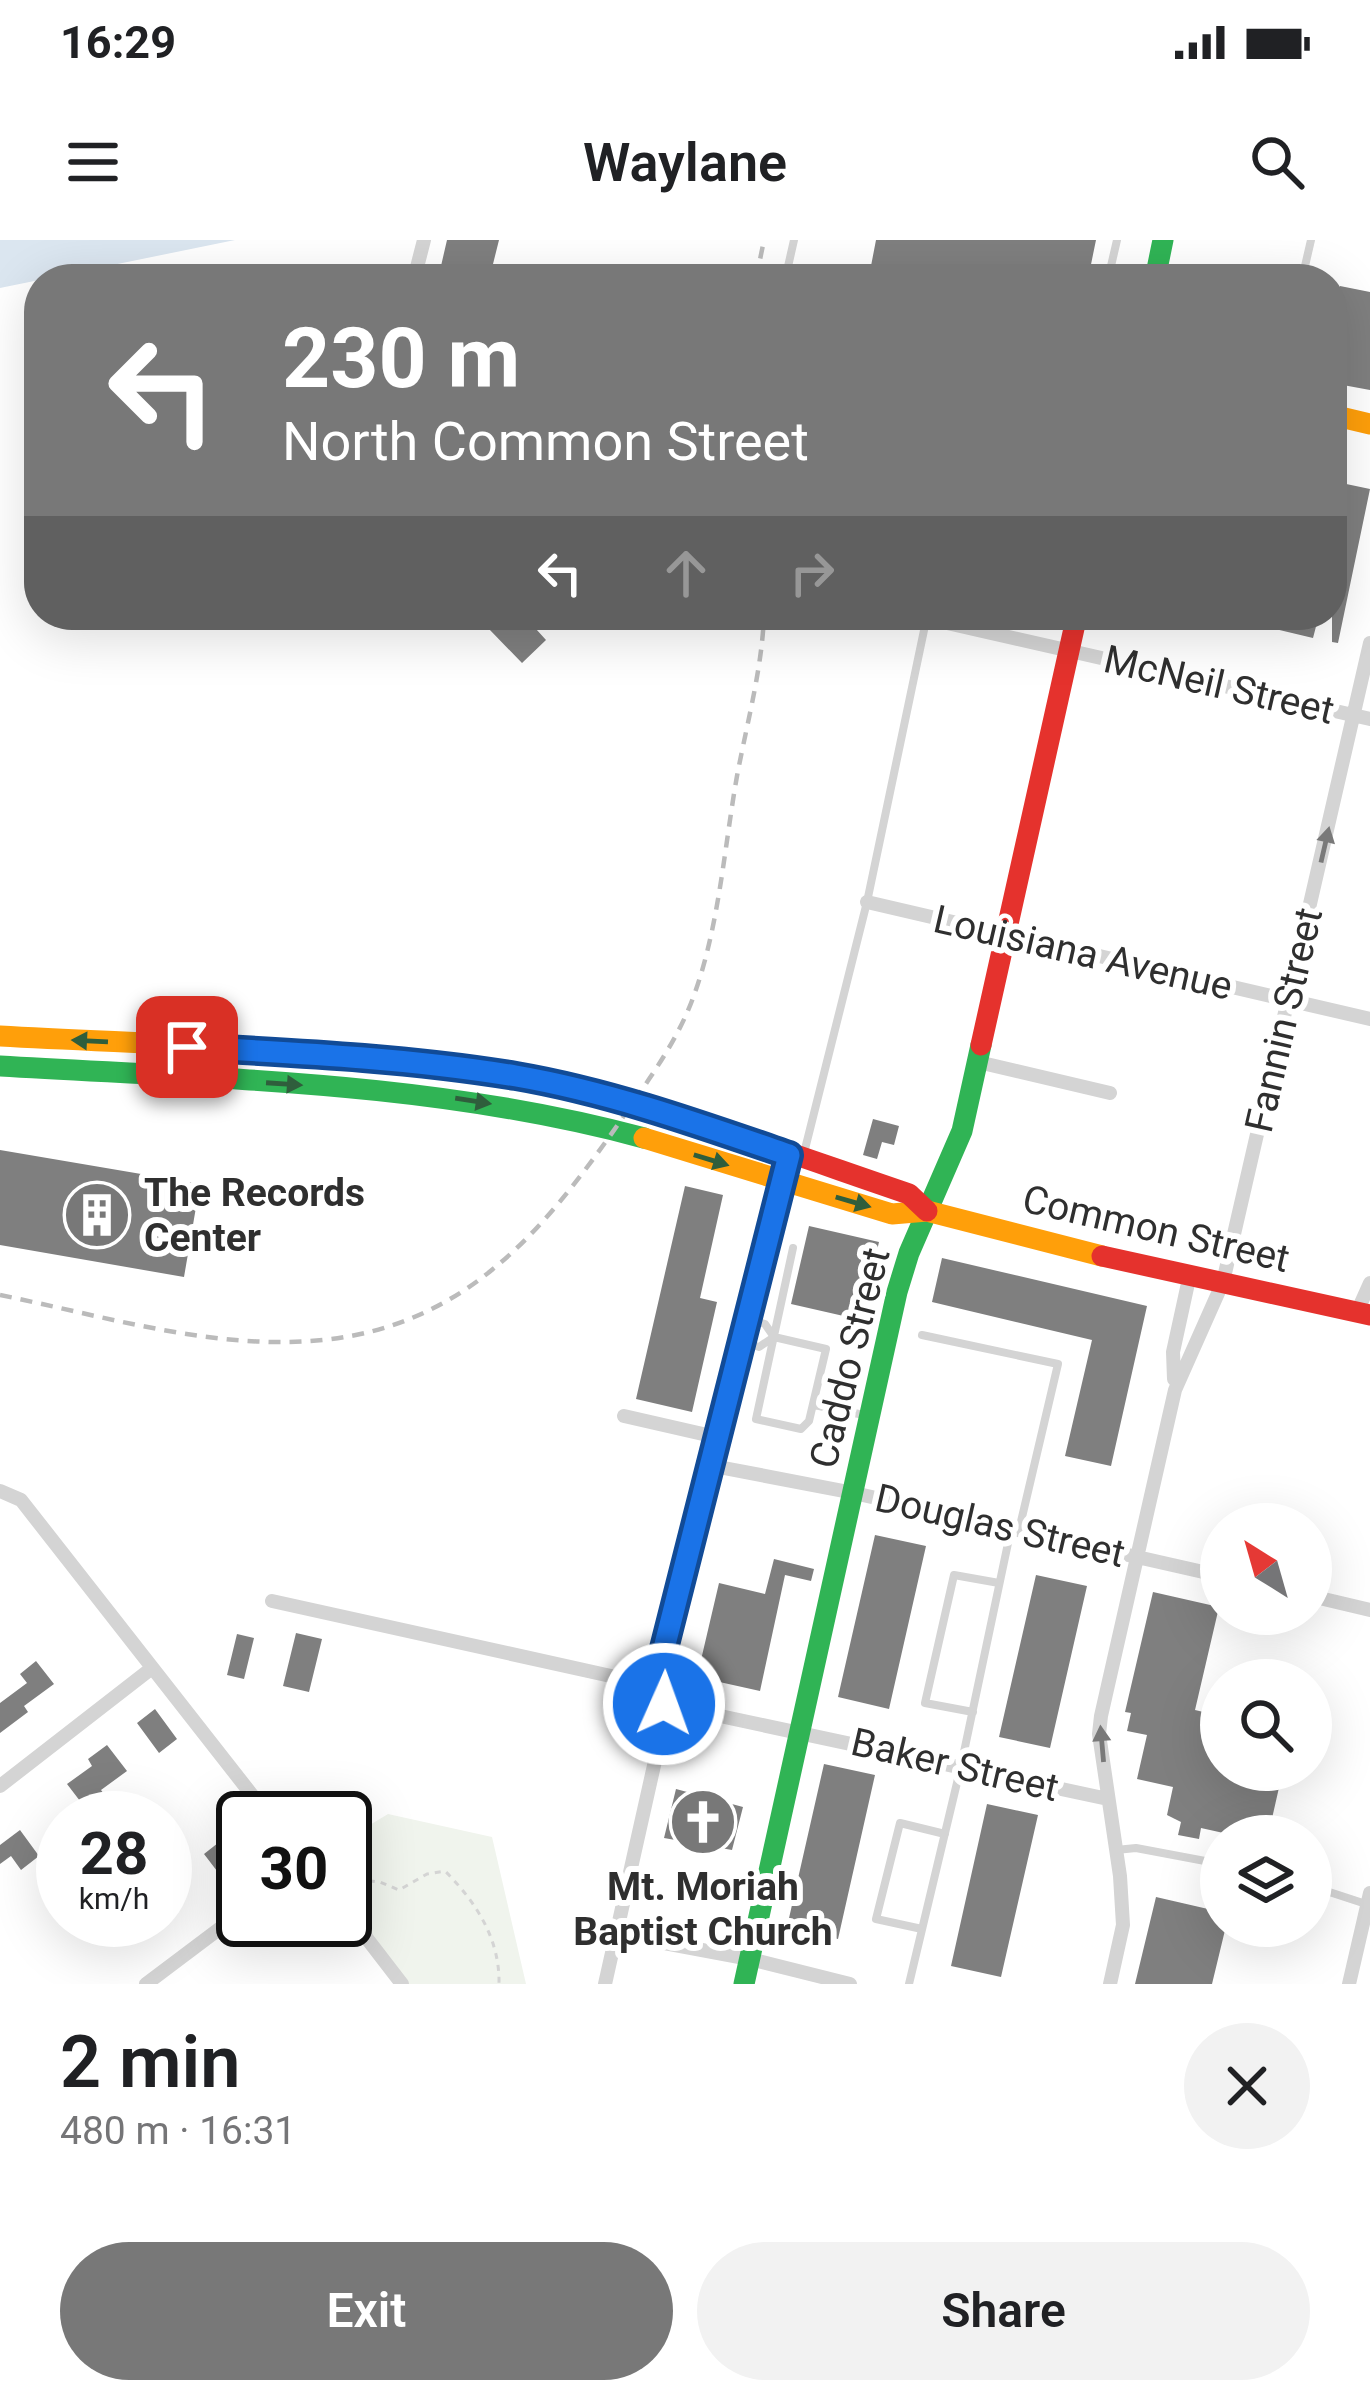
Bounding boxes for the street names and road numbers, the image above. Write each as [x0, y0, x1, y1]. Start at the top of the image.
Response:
street label: McNeil Street [1100, 636, 1338, 734]
street label: Louisiana Avenue [929, 896, 1237, 1010]
street label: Fannin Street [1236, 903, 1332, 1137]
street label: Common Street [1018, 1176, 1294, 1282]
street label: Caddo Street [800, 1243, 900, 1473]
street label: Douglas Street [871, 1475, 1129, 1577]
street label: Baker Street [847, 1719, 1063, 1811]

